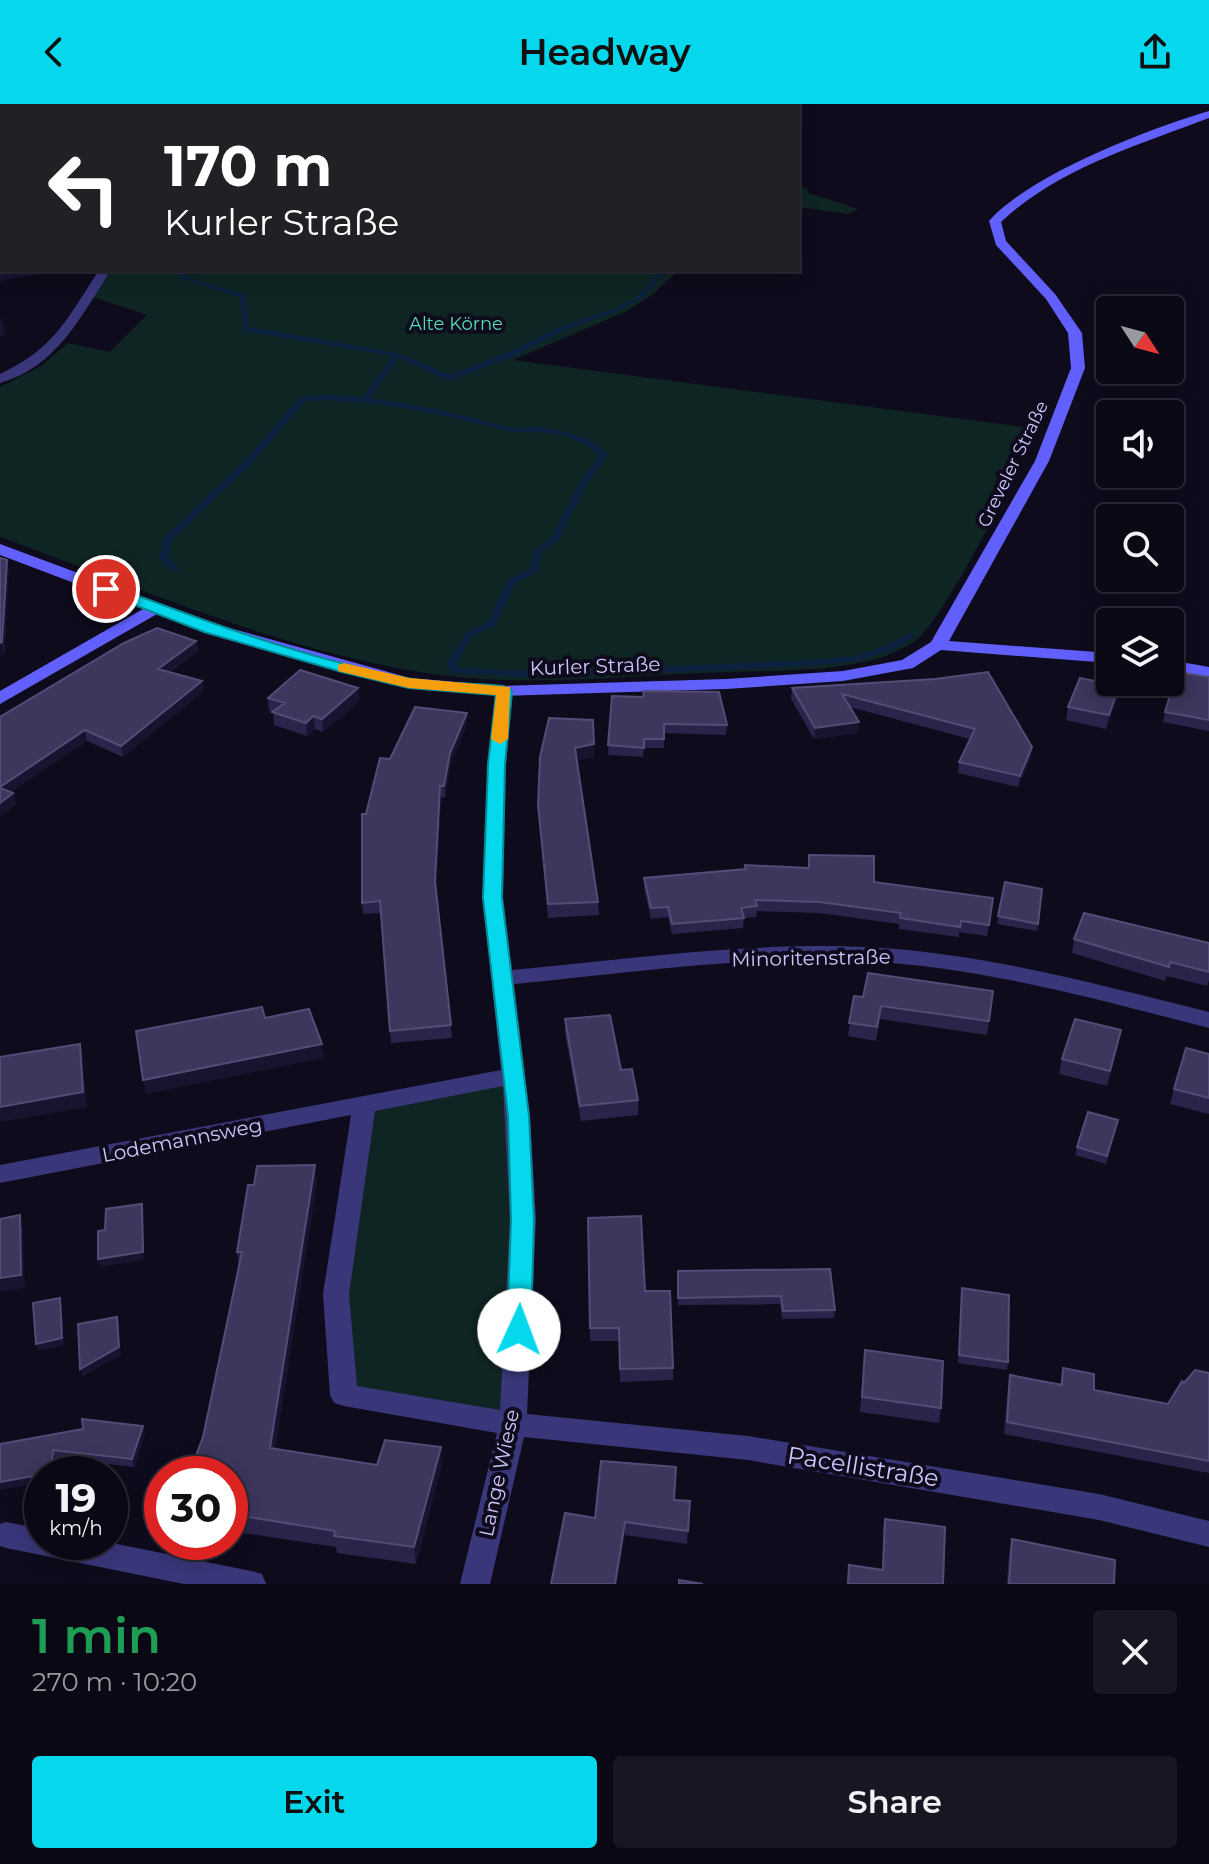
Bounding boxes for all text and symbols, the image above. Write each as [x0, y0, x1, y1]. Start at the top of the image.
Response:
icon: back [32, 30, 76, 74]
text: Headway [518, 30, 691, 74]
icon: share [1133, 30, 1177, 74]
text: 170 m [164, 132, 332, 200]
icon: left [32, 136, 136, 240]
text: Kurler Straße [164, 200, 399, 244]
north arrow [1096, 296, 1184, 384]
map controls [1096, 296, 1184, 696]
park label: Alte Körne [409, 313, 503, 335]
street label: Greveler Straße [973, 397, 1053, 531]
button: sound [1096, 400, 1184, 488]
button: search [1096, 504, 1184, 592]
pin [72, 555, 140, 623]
icon: arrive [84, 567, 128, 611]
button: layers [1096, 608, 1184, 696]
street label: Kurler Straße [529, 652, 661, 680]
street label: Minoritenstraße [731, 945, 891, 971]
street label: Lodemannsweg [100, 1113, 264, 1167]
position arrow [477, 1288, 561, 1372]
street label: Lange Wiese [474, 1407, 524, 1539]
street label: Pacellistraße [785, 1440, 941, 1493]
speed limit sign: 30 [144, 1456, 248, 1560]
text: 19 [55, 1473, 97, 1522]
text: km/h [49, 1516, 103, 1540]
text: 1 min [32, 1607, 161, 1665]
button: close [1093, 1610, 1177, 1694]
text: 270 m · 10:20 [32, 1666, 197, 1698]
button: Exit [32, 1756, 597, 1848]
button: Share [613, 1756, 1177, 1848]

